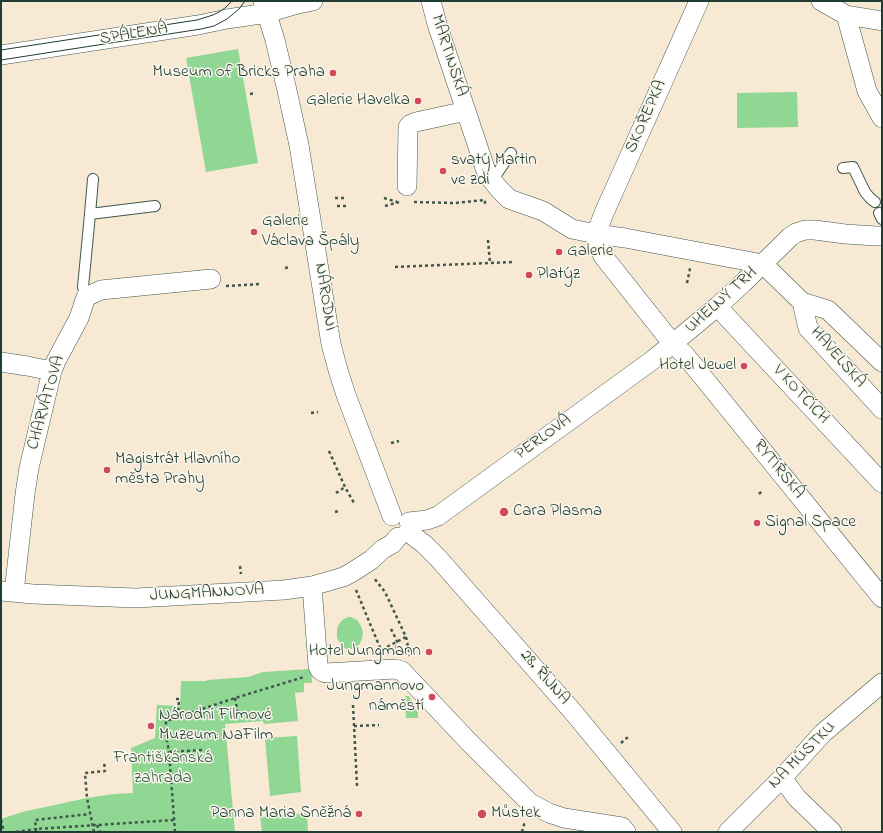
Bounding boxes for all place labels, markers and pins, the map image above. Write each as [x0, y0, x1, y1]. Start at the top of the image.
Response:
place label: Museum of Bricks Praha [152, 63, 325, 83]
marker: Museum of Bricks Praha [328, 68, 338, 78]
place label: Galerie Havelka [306, 91, 410, 111]
marker: Galerie Havelka [413, 96, 423, 106]
place label: svatý Martin ve zdi [451, 151, 537, 191]
marker: svatý Martin ve zdi [438, 166, 448, 176]
place label: Galerie Václava Špály [262, 212, 359, 252]
marker: Galerie Václava Špály [249, 227, 259, 237]
place label: Galerie [567, 242, 613, 262]
marker: Galerie [554, 247, 564, 257]
place label: Platýz [537, 265, 580, 285]
marker: Platýz [524, 270, 534, 280]
place label: Hotel Jewel [659, 356, 736, 376]
marker: Hotel Jewel [739, 361, 749, 371]
place label: Magistrát Hlavního města Prahy [115, 450, 240, 490]
marker: Magistrát Hlavního města Prahy [102, 465, 112, 475]
place label: Cara Plasma [513, 502, 602, 522]
marker: Cara Plasma [498, 506, 510, 518]
place label: Signal Space [765, 513, 856, 533]
marker: Signal Space [752, 518, 762, 528]
place label: Hotel Jungmann [309, 642, 421, 662]
marker: Hotel Jungmann [424, 647, 434, 657]
place label: Jungmannovo náměstí [327, 677, 424, 717]
marker: Jungmannovo náměstí [427, 692, 437, 702]
place label: Národní Filmové Muzeum: NaFilm [159, 706, 273, 746]
marker: Národní Filmové Muzeum: NaFilm [146, 721, 156, 731]
place label: Panna Maria Sněžná [211, 804, 351, 824]
place label: Můstek [491, 804, 540, 824]
marker: Můstek [476, 808, 488, 820]
marker: Panna Maria Sněžná [354, 809, 364, 819]

